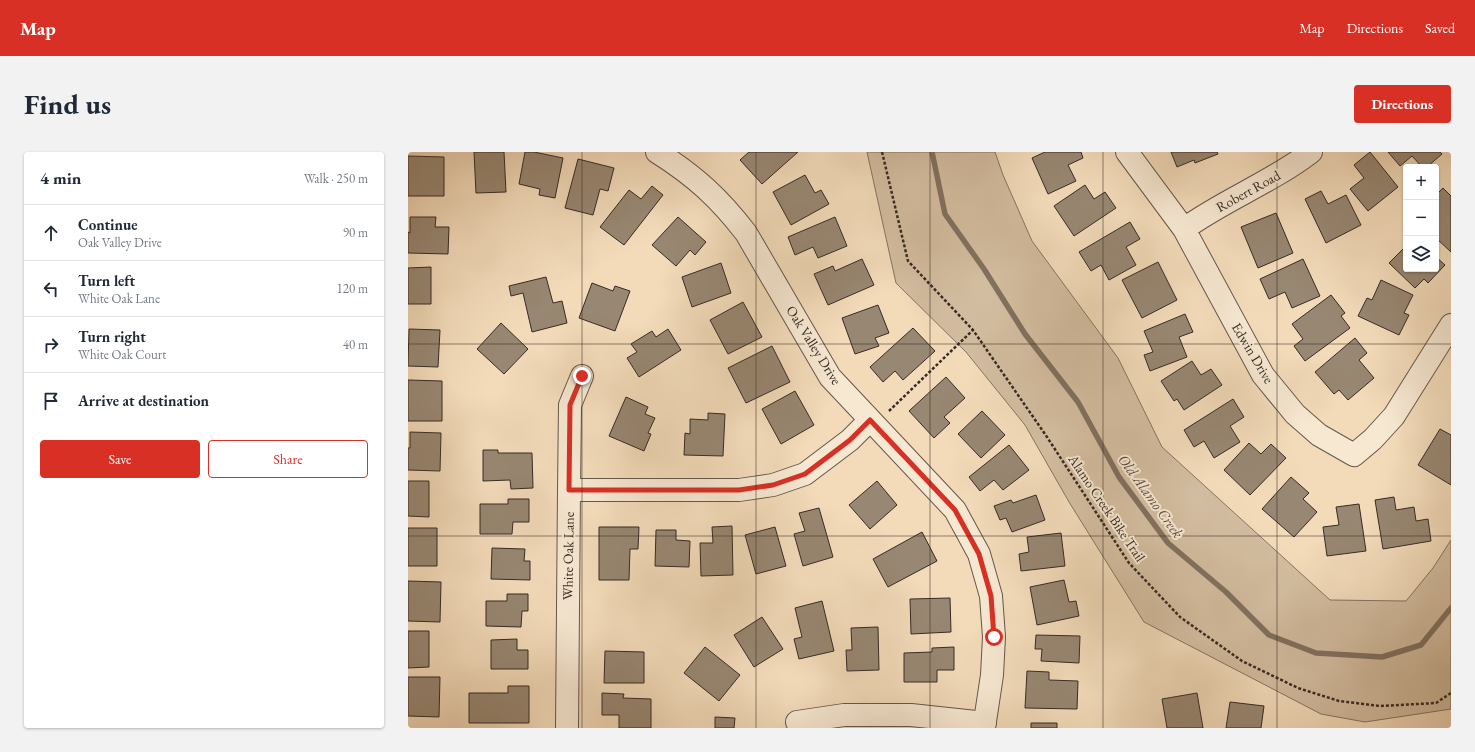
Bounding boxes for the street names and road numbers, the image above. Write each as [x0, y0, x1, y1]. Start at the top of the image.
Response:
street label: Robert Road [1213, 166, 1284, 216]
street label: Oak Valley Drive [782, 302, 846, 388]
street label: Edwin Drive [1228, 319, 1278, 387]
street label: Alamo Creek Bike Trail [1064, 450, 1150, 566]
street label: White Oak Lane [558, 511, 578, 600]

